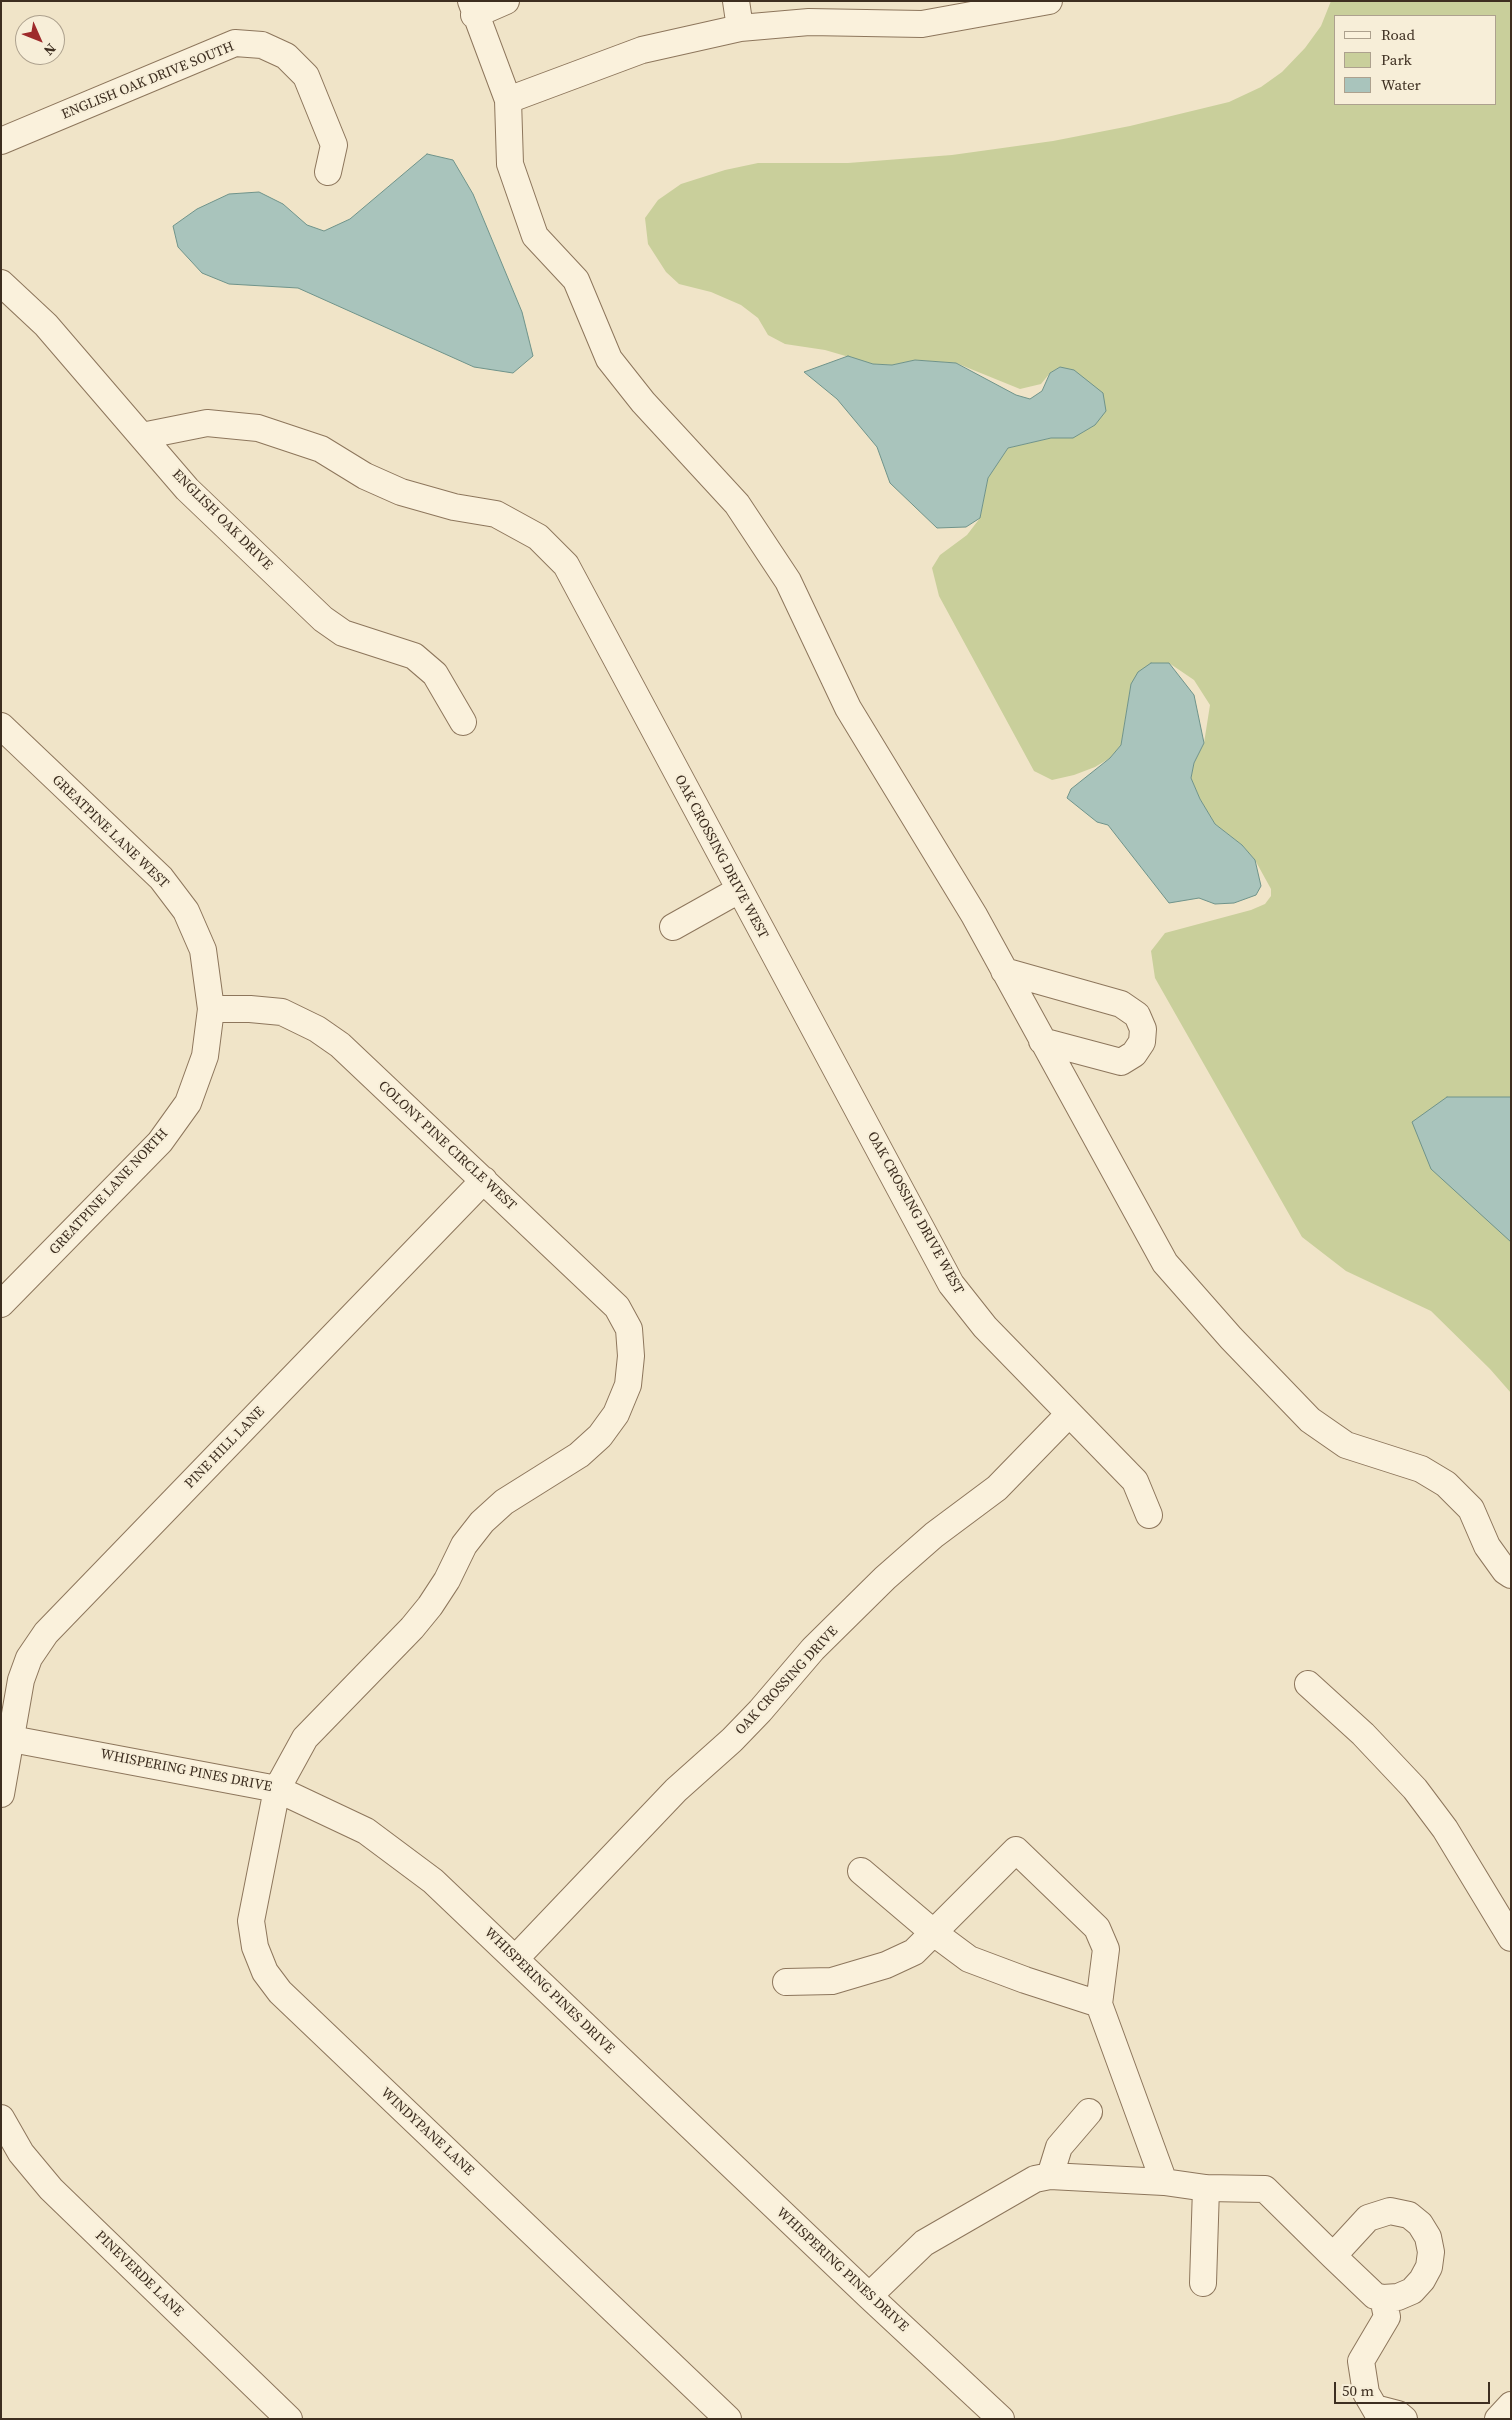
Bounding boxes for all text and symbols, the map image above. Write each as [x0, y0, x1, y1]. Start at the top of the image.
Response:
north arrow [15, 15, 65, 65]
legend [1334, 15, 1497, 105]
text: Road [1381, 24, 1415, 45]
text: N [39, 39, 61, 60]
street label: ENGLISH OAK DRIVE SOUTH [59, 39, 237, 123]
text: Park [1381, 49, 1412, 70]
text: Water [1381, 74, 1421, 95]
street label: ENGLISH OAK DRIVE [168, 466, 276, 574]
street label: GREATPINE LANE WEST [48, 772, 172, 892]
street label: OAK CROSSING DRIVE WEST [671, 772, 771, 942]
street label: COLONY PINE CIRCLE WEST [375, 1078, 519, 1214]
street label: GREATPINE LANE NORTH [46, 1126, 172, 1258]
street label: OAK CROSSING DRIVE WEST [863, 1129, 967, 1297]
street label: PINE HILL LANE [182, 1404, 268, 1492]
street label: OAK CROSSING DRIVE [732, 1623, 842, 1739]
street label: WHISPERING PINES DRIVE [99, 1746, 273, 1796]
street label: WHISPERING PINES DRIVE [480, 1924, 618, 2058]
street label: WINDYPANE LANE [377, 2085, 477, 2179]
street label: WHISPERING PINES DRIVE [772, 2204, 912, 2336]
street label: PINEVERDE LANE [91, 2228, 187, 2320]
scale bar [1337, 2372, 1493, 2404]
text: 50 m [1342, 2380, 1374, 2401]

